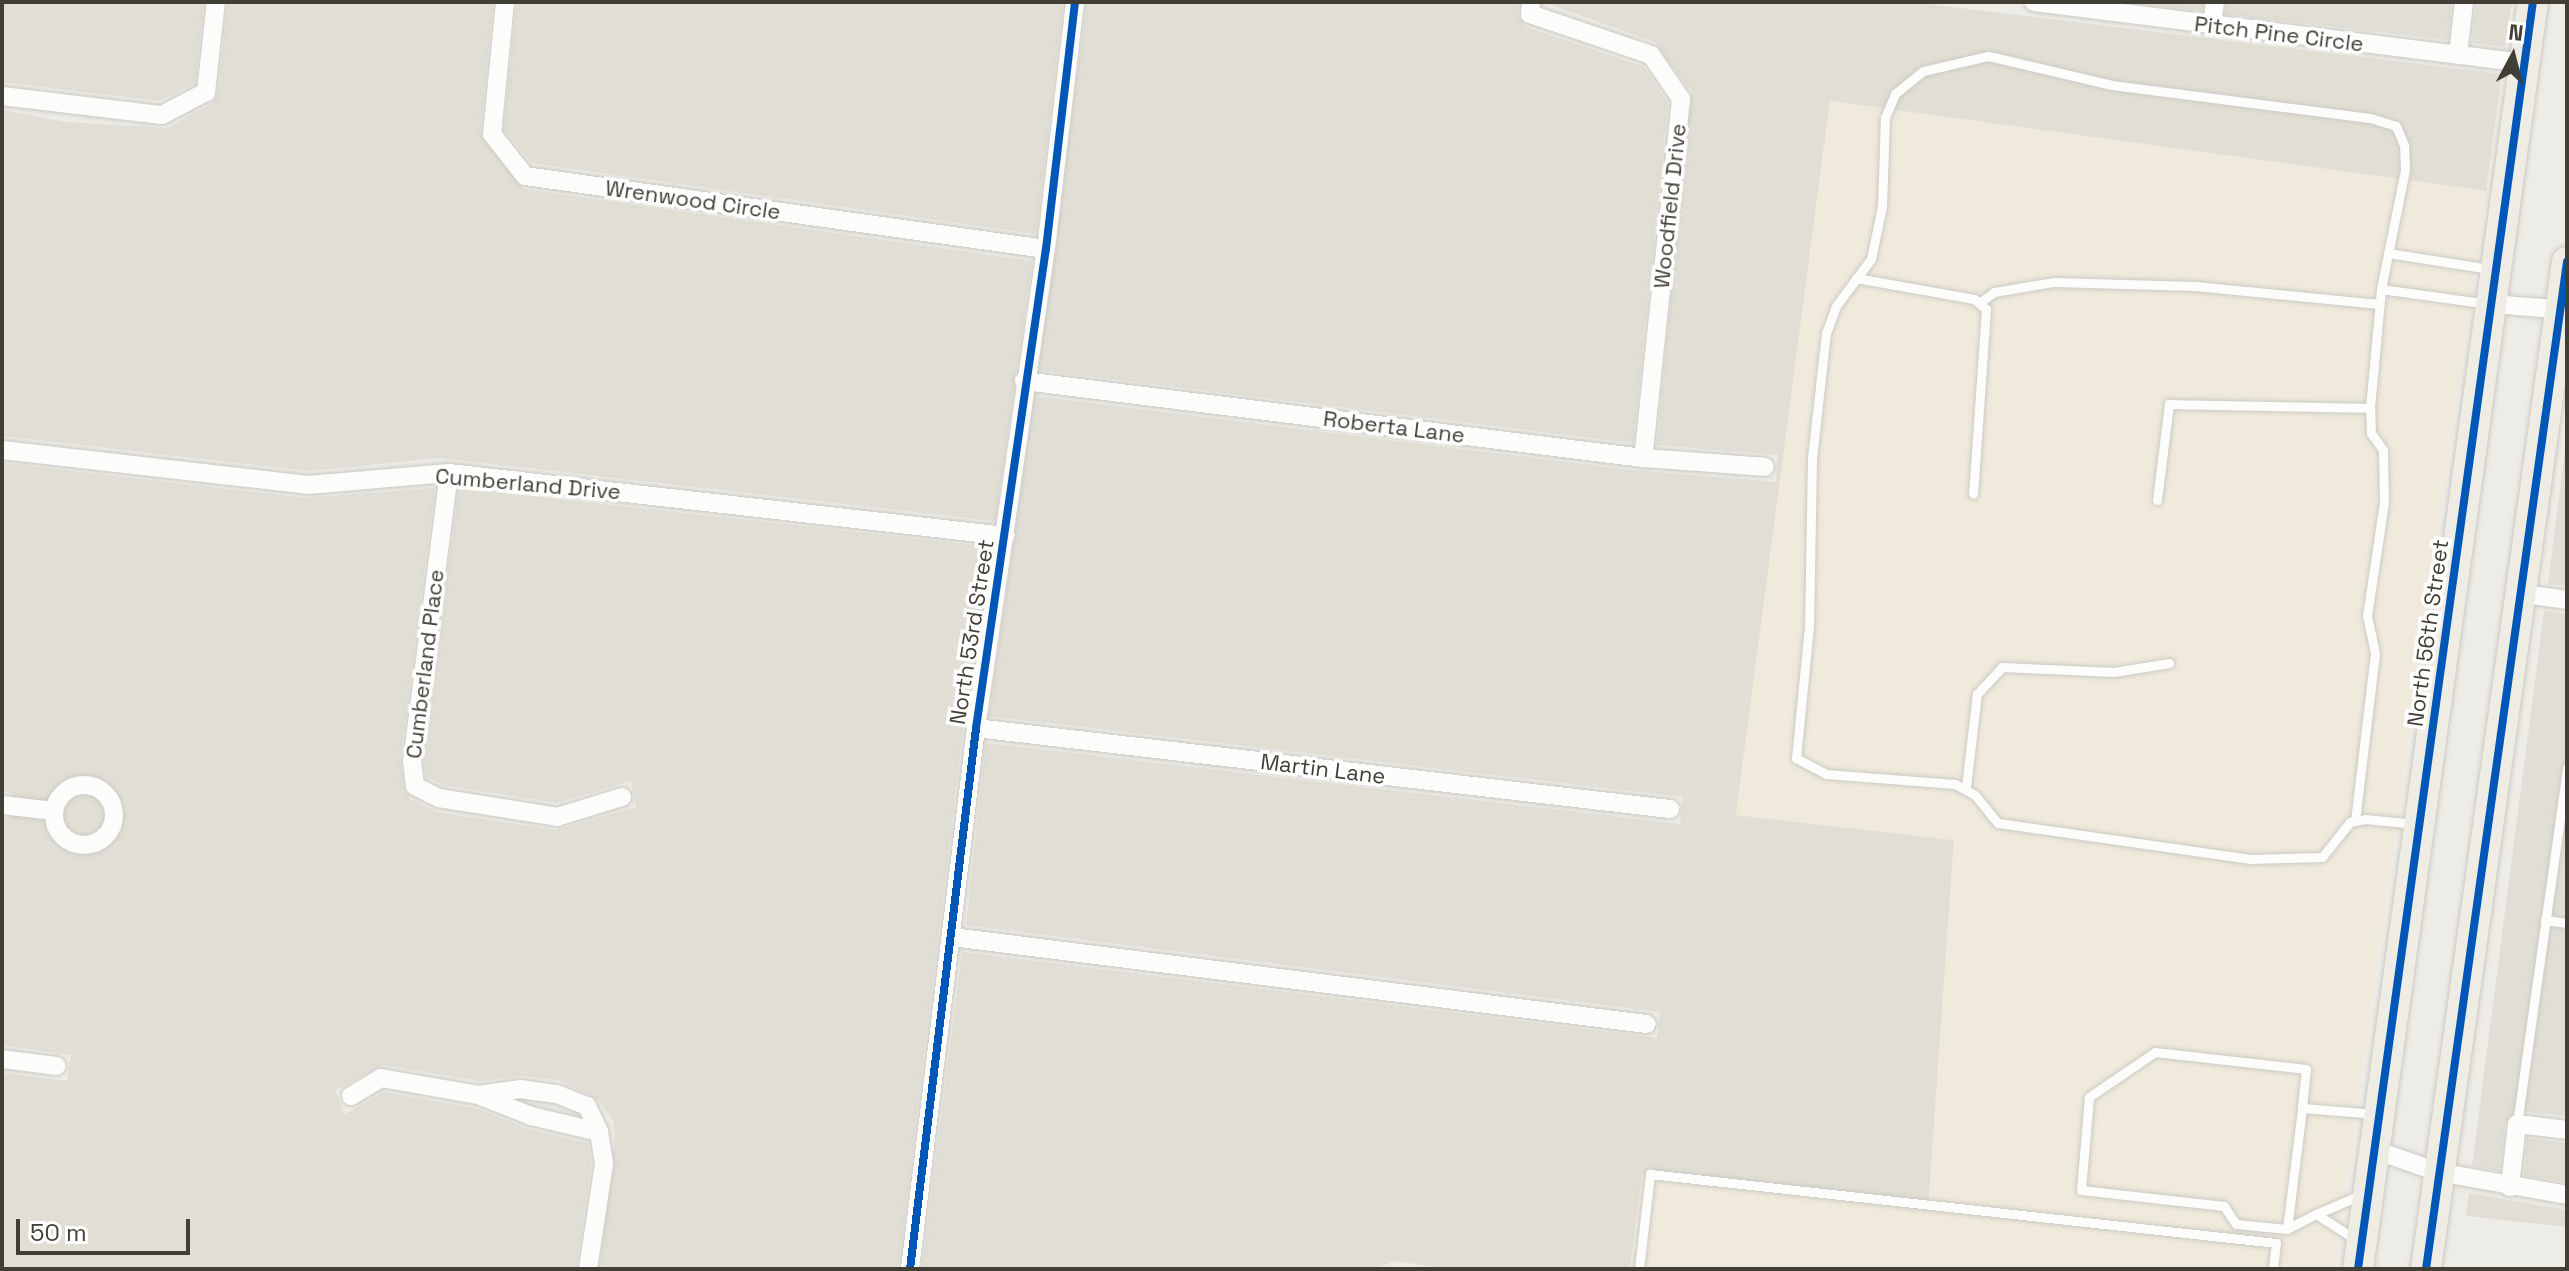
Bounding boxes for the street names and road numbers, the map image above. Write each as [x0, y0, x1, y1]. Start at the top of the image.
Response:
street label: Pitch Pine Circle [2193, 11, 2365, 57]
street label: Woodfield Drive [1648, 122, 1692, 290]
street label: Wrenwood Circle [604, 175, 782, 225]
street label: Roberta Lane [1322, 405, 1466, 449]
street label: Cumberland Drive [434, 463, 622, 505]
street label: North 53rd Street [944, 537, 1000, 727]
street label: North 56th Street [2402, 538, 2454, 728]
street label: Cumberland Place [400, 568, 450, 760]
street label: Martin Lane [1259, 748, 1387, 790]

